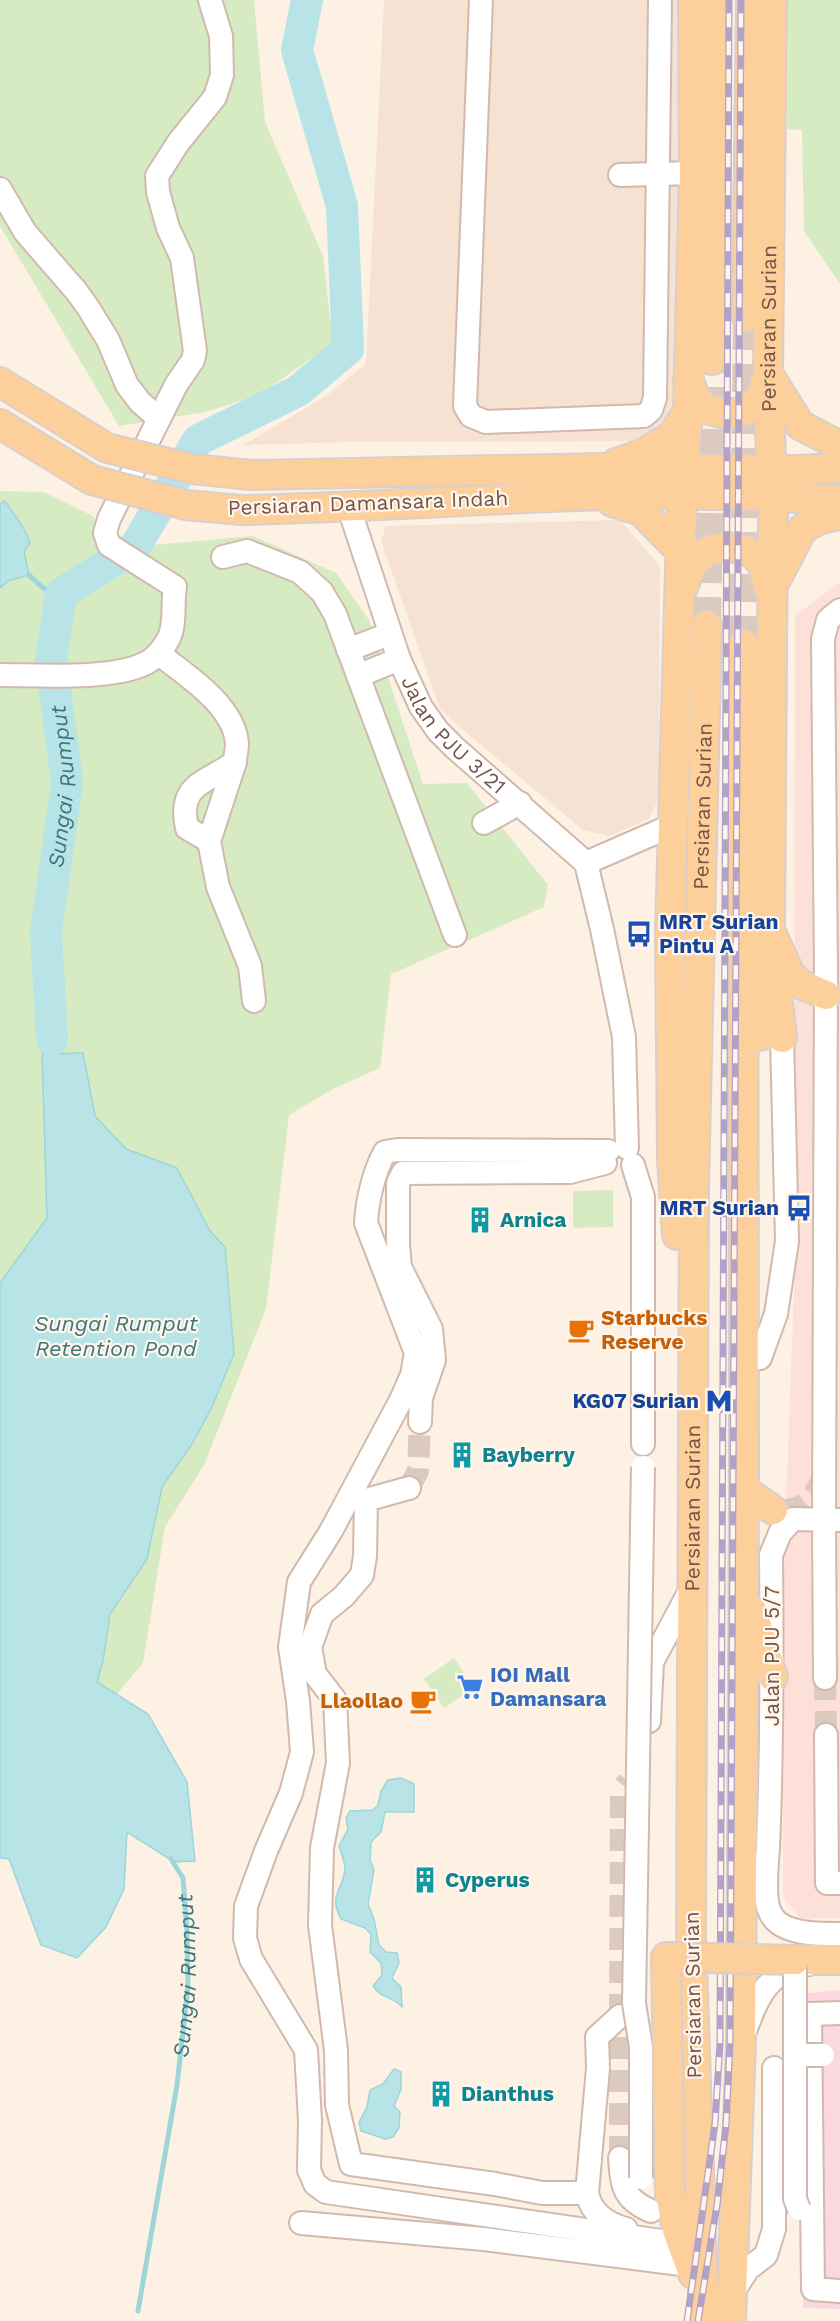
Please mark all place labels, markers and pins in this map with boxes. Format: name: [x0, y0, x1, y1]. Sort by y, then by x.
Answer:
place label: MRT Surian Pintu A: [659, 909, 779, 958]
bus stop icon: MRT Surian Pintu A: [624, 919, 654, 949]
bus stop icon: MRT Surian: [784, 1193, 814, 1223]
place label: MRT Surian: [659, 1195, 779, 1220]
building icon: Arnica: [465, 1205, 495, 1235]
place label: Arnica: [500, 1207, 567, 1232]
place label: Starbucks Reserve: [601, 1305, 707, 1354]
cafe icon: Starbucks Reserve: [566, 1315, 596, 1345]
metro station icon: KG07 Surian: [704, 1386, 734, 1416]
place label: KG07 Surian: [572, 1388, 699, 1413]
building icon: Bayberry: [447, 1440, 477, 1470]
place label: Bayberry: [482, 1442, 575, 1467]
place label: IOI Mall Damansara: [490, 1662, 607, 1711]
supermarket icon: IOI Mall Damansara: [455, 1672, 485, 1702]
cafe icon: Llaollao: [408, 1686, 438, 1716]
place label: Llaollao: [320, 1688, 403, 1713]
building icon: Cyperus: [410, 1865, 440, 1895]
place label: Cyperus: [445, 1867, 530, 1892]
building icon: Dianthus: [426, 2079, 456, 2109]
place label: Dianthus: [461, 2081, 554, 2106]

